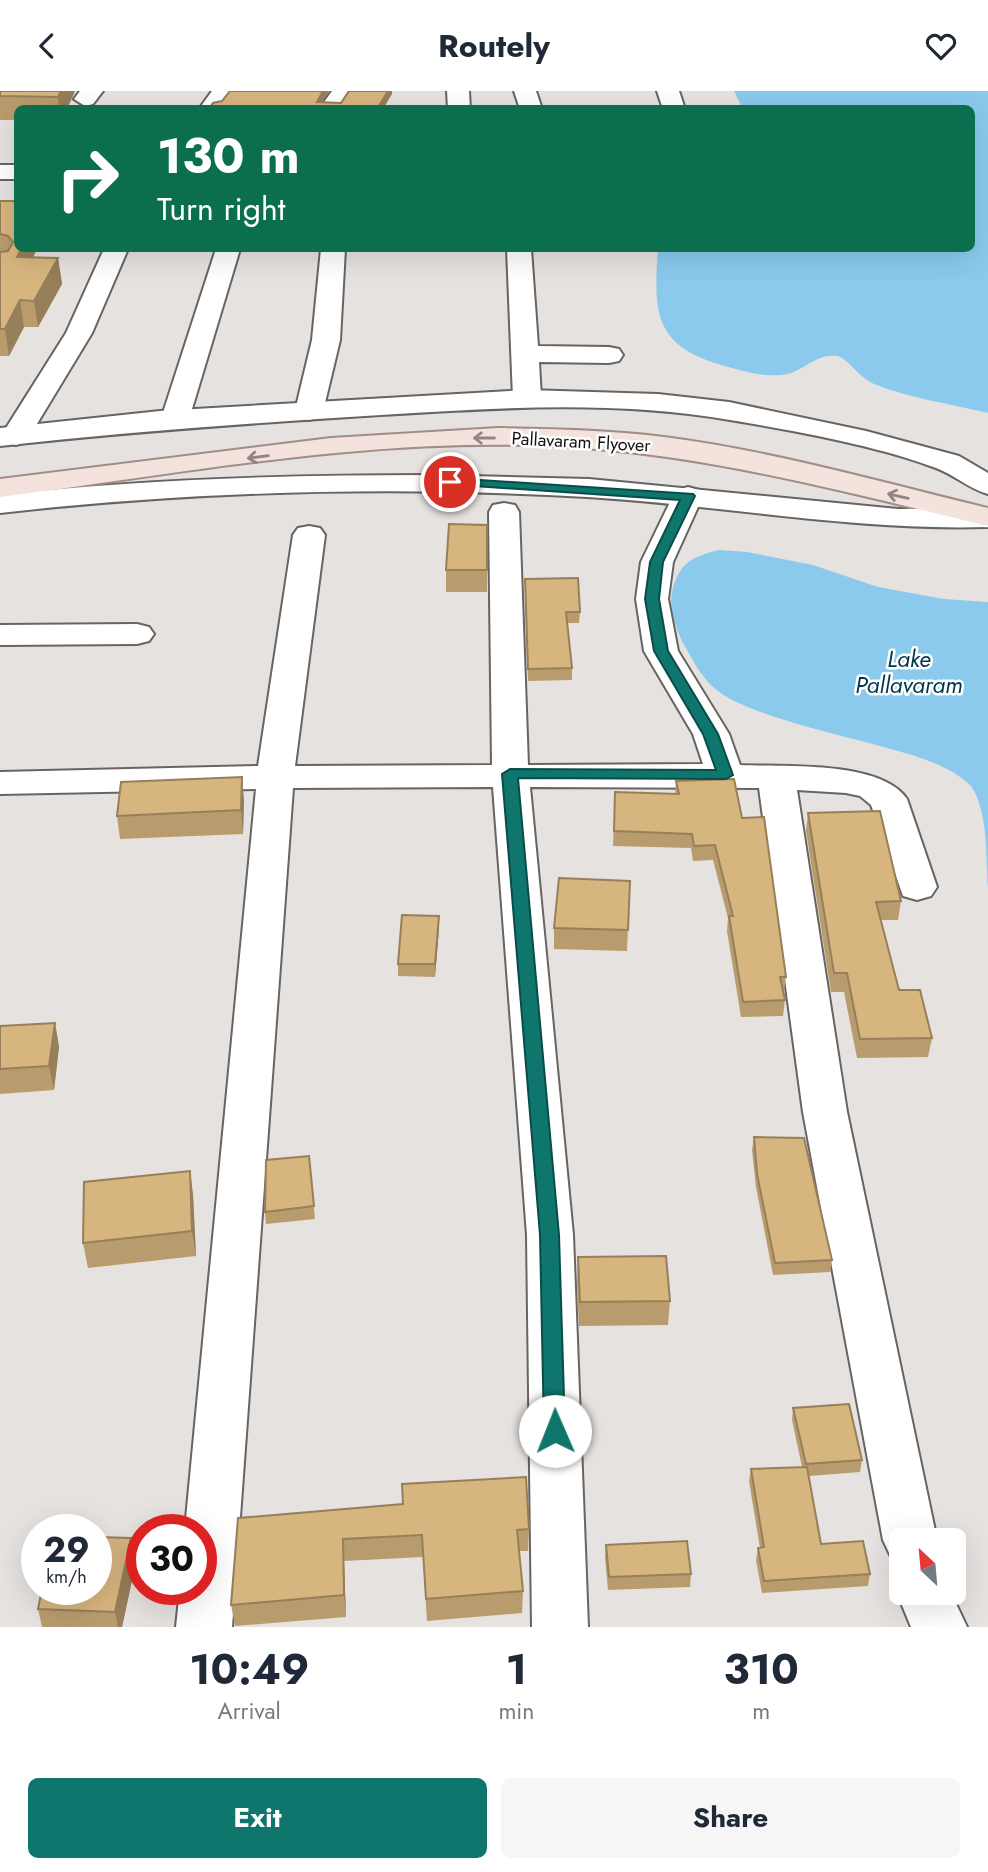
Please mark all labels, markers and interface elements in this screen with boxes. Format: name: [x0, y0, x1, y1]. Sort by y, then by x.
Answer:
text: Routely: [438, 23, 550, 69]
icon: back: [28, 27, 66, 65]
icon: heart: [922, 27, 960, 65]
text: 130 m: [157, 121, 300, 191]
icon: right: [42, 133, 133, 224]
text: Turn right: [157, 186, 286, 232]
street label: Pallavaram Flyover: [511, 425, 652, 459]
one-way arrow: [473, 431, 496, 445]
one-way arrow: [247, 450, 269, 463]
pin: [420, 452, 480, 512]
icon: arrive: [431, 463, 469, 501]
one-way arrow: [887, 489, 910, 503]
water label: Lake Pallavaram: [855, 642, 963, 702]
position arrow: [518, 1394, 592, 1468]
speed limit sign: 30: [126, 1514, 217, 1605]
text: 29: [43, 1525, 90, 1575]
north arrow: [889, 1528, 966, 1605]
map controls: [889, 1528, 966, 1605]
text: km/h: [46, 1564, 87, 1590]
text: 10:49: [189, 1639, 309, 1700]
text: 1: [506, 1639, 527, 1700]
text: 310: [724, 1639, 799, 1700]
text: Arrival: [217, 1694, 281, 1728]
text: min: [498, 1694, 534, 1728]
text: m: [752, 1694, 770, 1728]
button: Exit: [28, 1778, 487, 1858]
button: Share: [501, 1778, 960, 1858]

